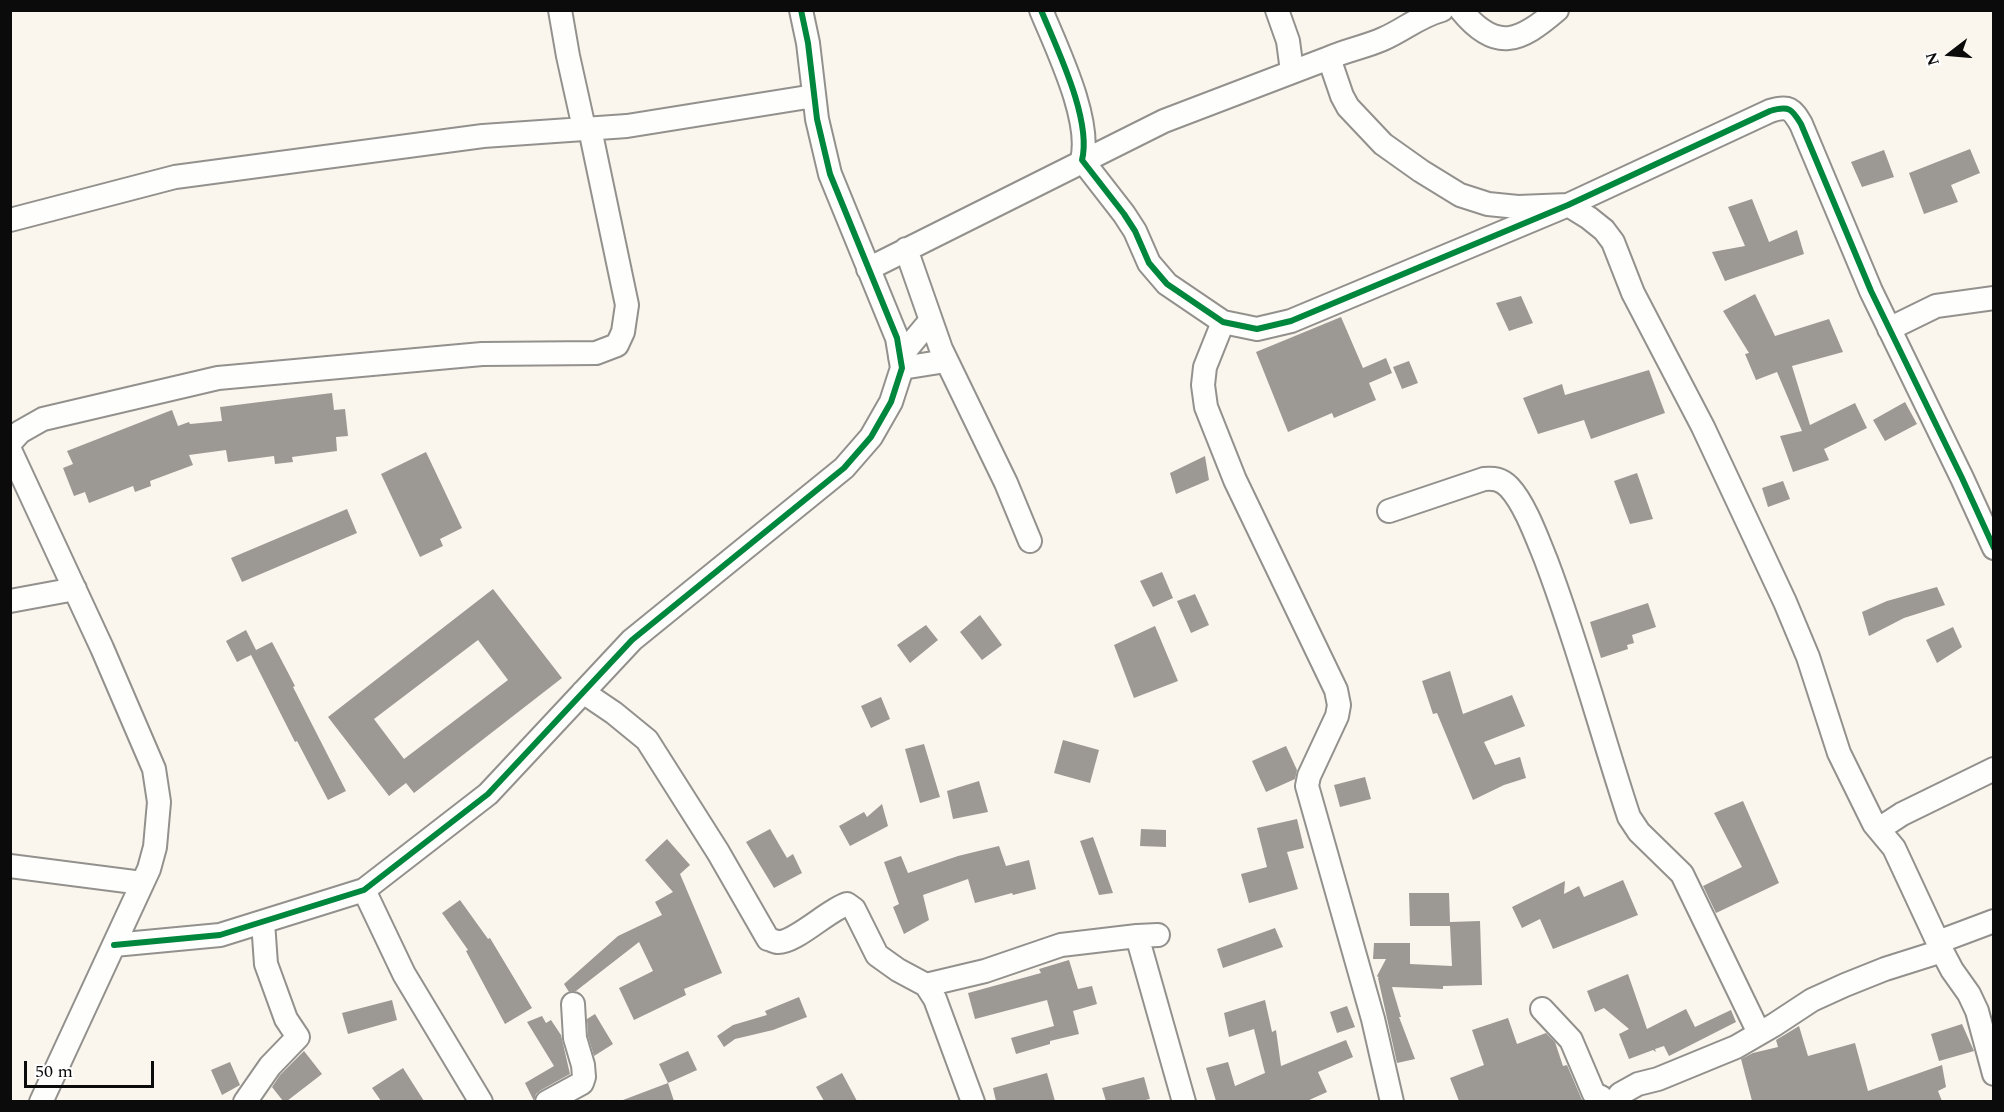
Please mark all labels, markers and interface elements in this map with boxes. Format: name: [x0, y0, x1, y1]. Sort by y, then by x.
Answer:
north arrow: [1920, 24, 1980, 84]
text: N: [1919, 49, 1946, 69]
scale bar: [27, 1049, 158, 1087]
text: 50 m: [35, 1058, 73, 1085]

